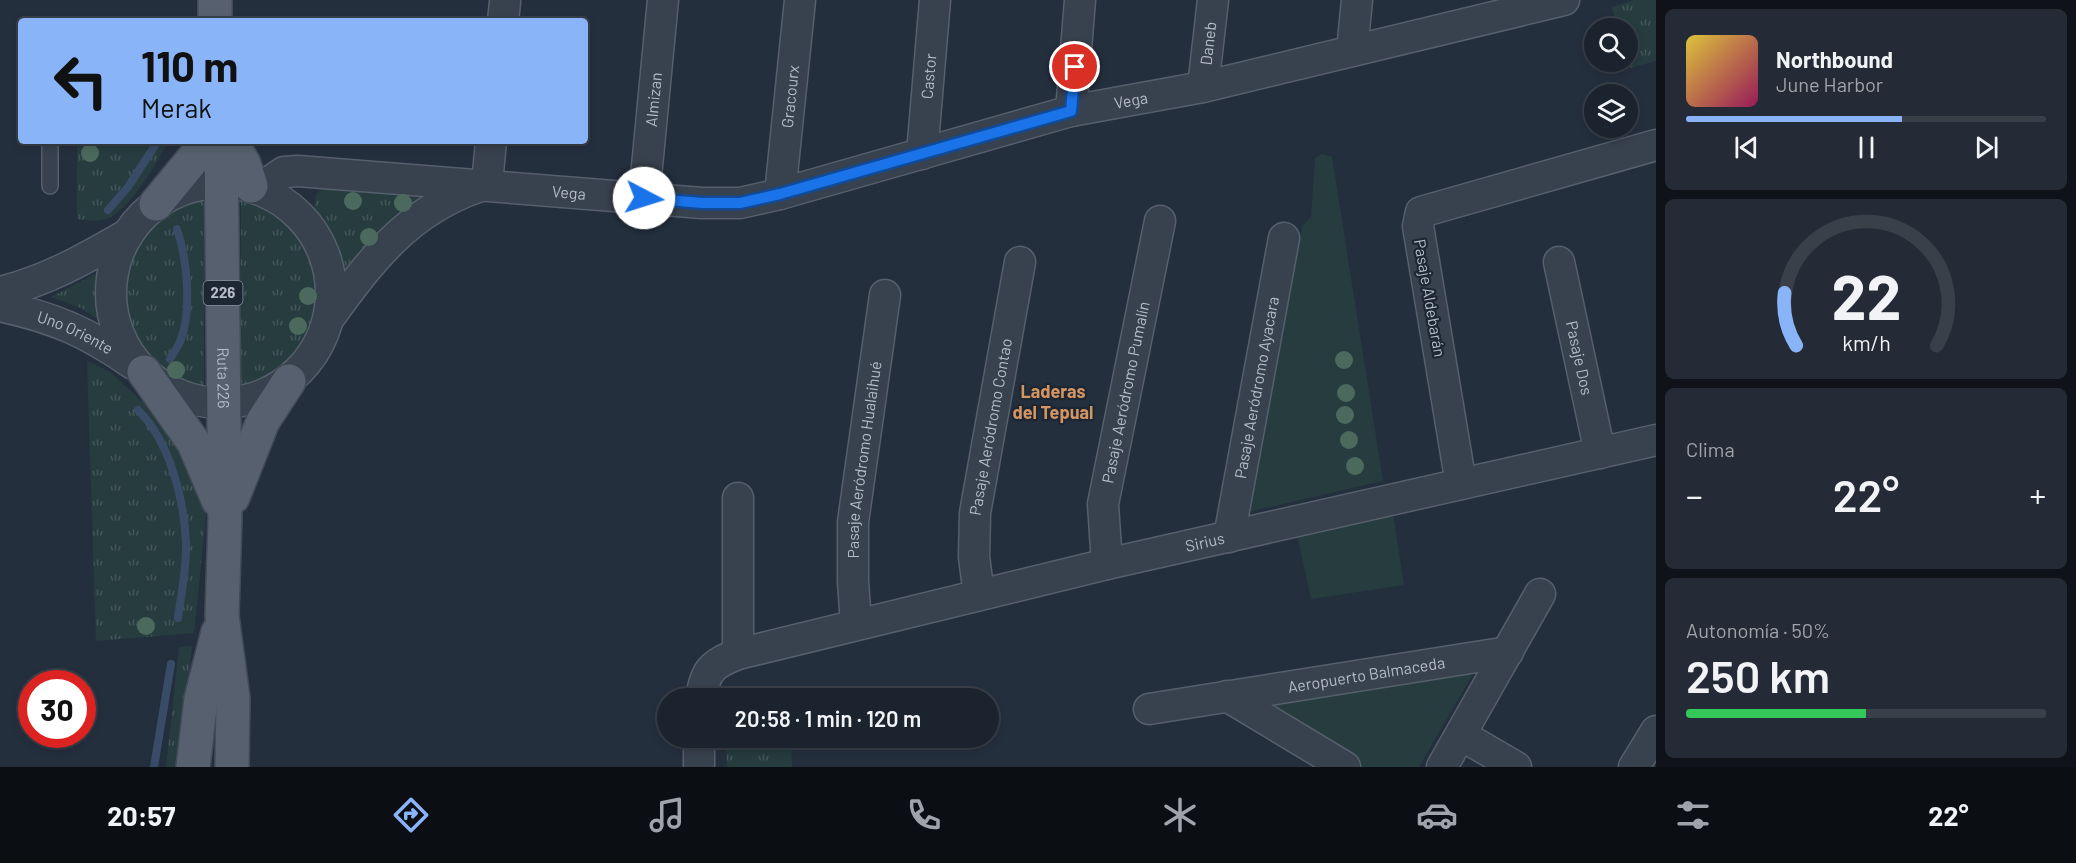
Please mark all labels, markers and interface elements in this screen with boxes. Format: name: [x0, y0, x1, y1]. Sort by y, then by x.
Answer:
map controls: [1584, 18, 1638, 138]
button: search: [1584, 18, 1638, 72]
street label: Daneb: [1196, 20, 1219, 66]
text: 110 m: [141, 40, 238, 90]
pin: [1049, 41, 1100, 92]
icon: left: [42, 42, 120, 120]
text: Northbound: [1776, 46, 1893, 72]
icon: arrive: [1058, 50, 1091, 83]
street label: Castor: [917, 53, 939, 100]
street label: Gracourx: [777, 64, 802, 129]
street label: Almizan: [641, 71, 665, 128]
text: June Harbor: [1776, 72, 1883, 96]
button: layers: [1584, 84, 1638, 138]
street label: Vega: [1112, 87, 1149, 112]
text: Merak: [141, 91, 212, 123]
icon: previous: [1730, 131, 1763, 164]
icon: pause: [1850, 131, 1883, 164]
icon: next: [1970, 131, 2003, 164]
position arrow: [612, 166, 676, 230]
street label: Vega: [551, 181, 587, 203]
street label: Pasaje Aldebarán: [1411, 238, 1450, 358]
text: 22: [1831, 258, 1901, 332]
road number: 226: [204, 281, 242, 305]
street label: Pasaje Aeródromo Ayacara: [1230, 295, 1282, 480]
street label: Pasaje Aeródromo Pumalín: [1097, 300, 1153, 485]
street label: Uno Oriente: [35, 306, 117, 358]
street label: Pasaje Dos: [1563, 319, 1597, 397]
text: km/h: [1842, 330, 1890, 355]
street label: Pasaje Aeródromo Contao: [965, 337, 1015, 517]
street label: Ruta 226: [214, 347, 234, 409]
street label: Pasaje Aeródromo Hualaihué: [843, 360, 885, 558]
district label: Laderas del Tepual: [1013, 380, 1093, 423]
text: Clima: [1686, 437, 1735, 461]
text: 22°: [1833, 467, 1899, 521]
text: −: [1686, 475, 1703, 515]
text: +: [2029, 475, 2046, 515]
street label: Sirius: [1183, 528, 1226, 555]
text: Autonomía · 50%: [1686, 618, 1830, 642]
text: 250 km: [1686, 648, 1830, 702]
street label: Aeropuerto Balmaceda: [1286, 652, 1446, 696]
speed limit sign: 30: [18, 670, 96, 748]
text: 20:58 · 1 min · 120 m: [735, 705, 921, 731]
icon: directions: [390, 794, 432, 836]
icon: music: [646, 794, 688, 836]
icon: phone: [903, 794, 945, 836]
icon: climate: [1159, 794, 1201, 836]
icon: car: [1416, 794, 1458, 836]
icon: filters: [1672, 794, 1714, 836]
text: 20:57: [107, 799, 176, 831]
text: 22°: [1928, 799, 1969, 831]

